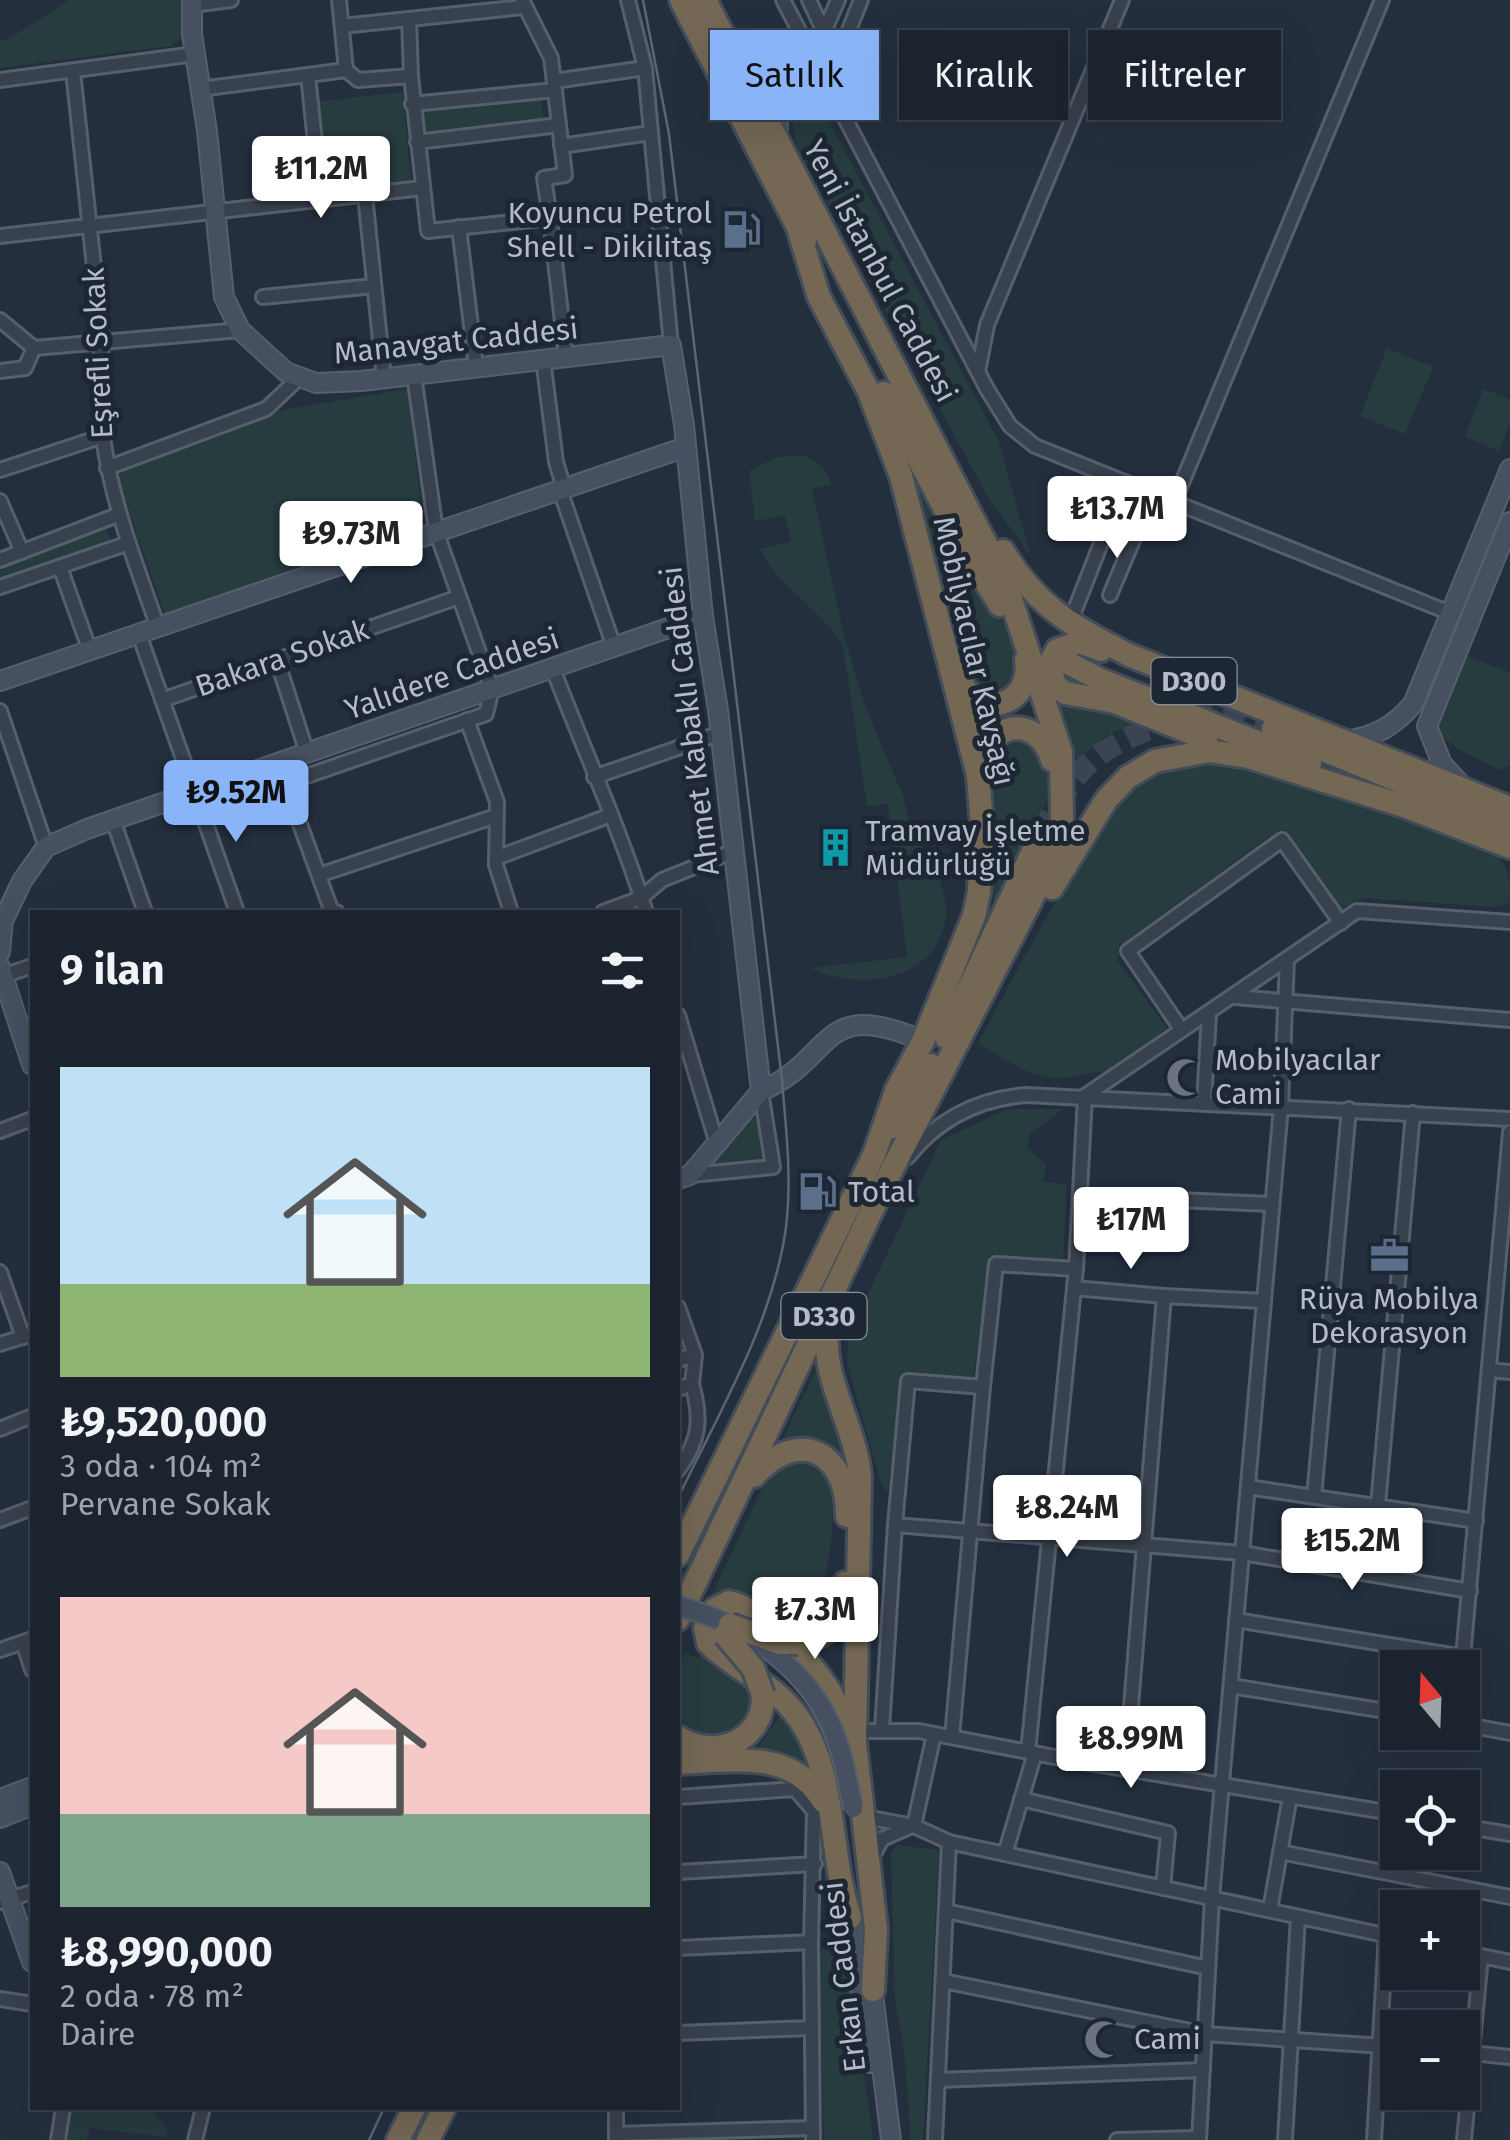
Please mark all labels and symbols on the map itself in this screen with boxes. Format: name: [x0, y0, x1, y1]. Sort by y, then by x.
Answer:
street label: Yeni İstanbul Caddesi: [796, 134, 964, 408]
pin: ₺11.2M: [240, 136, 402, 221]
place label: Koyuncu Petrol Shell - Dikilitaş: [507, 195, 712, 265]
fuel station icon: Koyuncu Petrol Shell - Dikilitaş: [721, 209, 763, 251]
street label: Eşrefli Sokak: [76, 266, 120, 440]
street label: Manavgat Caddesi: [332, 310, 580, 372]
pin: ₺13.7M: [1036, 476, 1198, 561]
pin: ₺9.73M: [270, 501, 432, 586]
street label: Mobilyacılar Kavşağı: [926, 513, 1022, 789]
street label: Ahmet Kabaklı Caddesi: [653, 564, 727, 878]
street label: Bakara Sokak: [191, 611, 374, 704]
street label: Yalıdere Caddesi: [340, 620, 564, 728]
road number: D300: [1152, 658, 1236, 704]
pin: ₺9.52M: [155, 760, 317, 845]
place label: Tramvay İşletme Müdürlüğü: [865, 813, 1086, 883]
building icon: Tramvay İşletme Müdürlüğü: [814, 827, 856, 869]
place label: Mobilyacılar Cami: [1215, 1042, 1381, 1112]
mosque icon: Mobilyacılar Cami: [1164, 1056, 1206, 1098]
fuel station icon: Total: [797, 1171, 839, 1213]
place label: Total: [848, 1174, 915, 1210]
pin: ₺17M: [1072, 1187, 1190, 1272]
office icon: Rüya Mobilya Dekorasyon: [1368, 1234, 1410, 1276]
place label: Rüya Mobilya Dekorasyon: [1299, 1281, 1479, 1351]
road number: D330: [782, 1293, 866, 1339]
pin: ₺8.24M: [986, 1475, 1148, 1560]
pin: ₺15.2M: [1271, 1508, 1433, 1593]
pin: ₺7.3M: [745, 1577, 885, 1662]
north arrow: [1380, 1650, 1480, 1750]
pin: ₺8.99M: [1050, 1706, 1212, 1791]
street label: Erkan Caddesi: [814, 1880, 874, 2074]
mosque icon: Cami: [1083, 2018, 1125, 2060]
place label: Cami: [1134, 2021, 1201, 2057]

